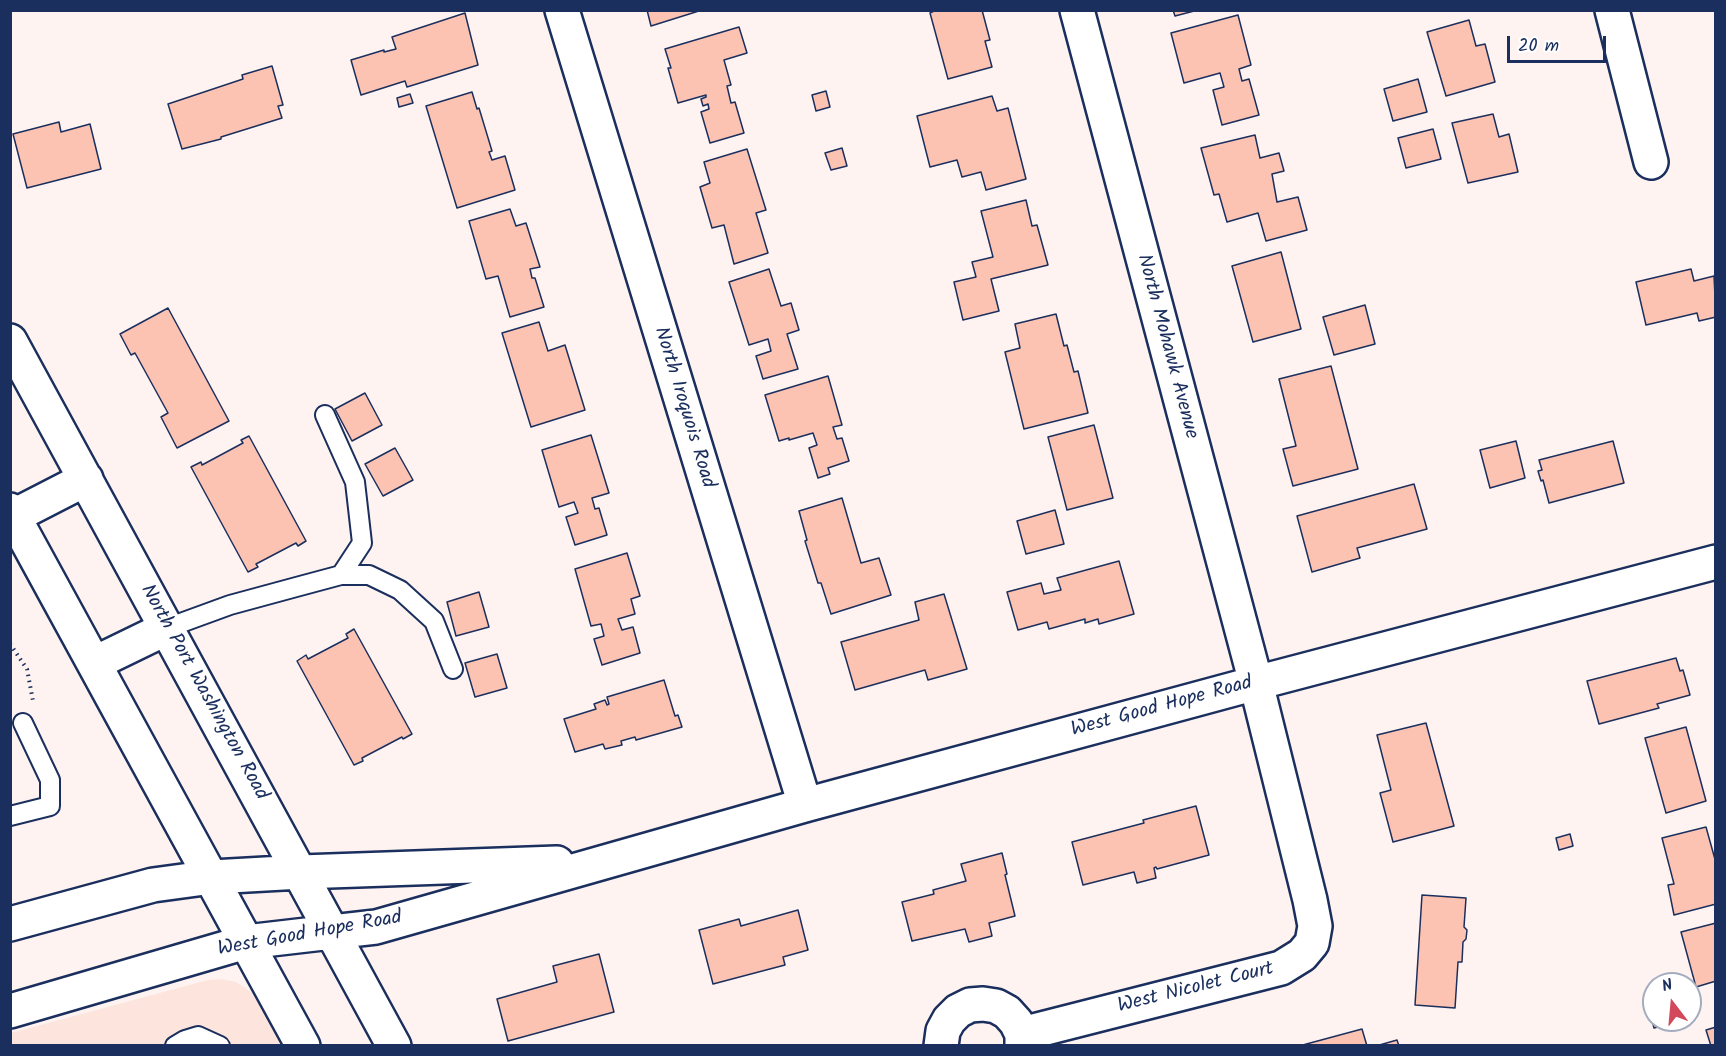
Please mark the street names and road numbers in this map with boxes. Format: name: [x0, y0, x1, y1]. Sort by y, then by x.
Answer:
street label: North Mohawk Avenue: [1130, 252, 1202, 442]
street label: North Iroquois Road: [647, 325, 719, 491]
street label: North Port Washington Road: [134, 581, 272, 805]
street label: West Good Hope Road: [1069, 672, 1255, 744]
street label: West Good Hope Road: [216, 907, 404, 963]
street label: West Nicolet Court: [1116, 958, 1276, 1020]

